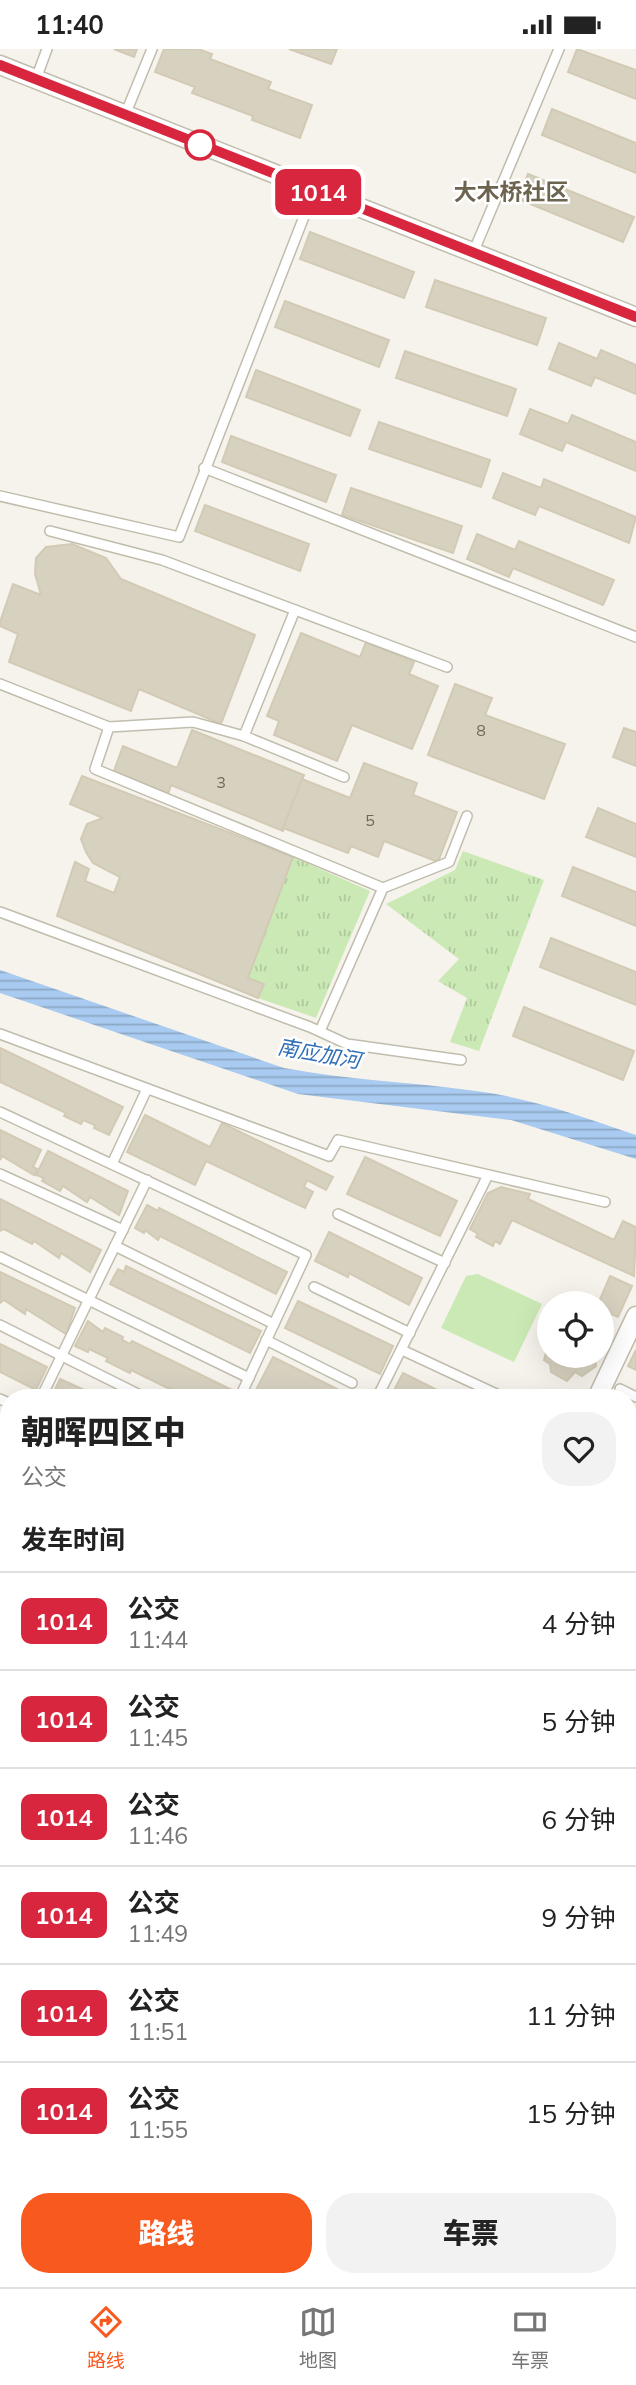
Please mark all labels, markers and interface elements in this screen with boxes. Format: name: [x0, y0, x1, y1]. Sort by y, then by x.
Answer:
text: 11:40: [35, 8, 104, 41]
unlabelled marker: [185, 130, 215, 160]
line badge: 1014: [269, 169, 367, 215]
text: 1014: [289, 177, 347, 207]
district label: 大木桥社区: [454, 177, 569, 206]
house number: 8: [476, 720, 486, 740]
house number: 3: [216, 772, 226, 792]
house number: 5: [365, 810, 375, 830]
water label: 南应加河: [276, 1033, 367, 1074]
map controls: [537, 1291, 614, 1368]
button: locate: [537, 1291, 614, 1368]
text: 朝晖四区中: [21, 1411, 186, 1452]
button: heart: [542, 1412, 616, 1486]
text: 公交: [21, 1462, 67, 1491]
text: 发车时间: [21, 1523, 125, 1556]
text: 公交: [128, 1592, 180, 1625]
text: 1014: [35, 1606, 93, 1636]
text: 4 分钟: [542, 1607, 616, 1640]
text: 11:44: [128, 1625, 188, 1654]
text: 公交: [128, 1690, 180, 1723]
text: 1014: [35, 1704, 93, 1734]
text: 5 分钟: [542, 1705, 616, 1738]
text: 11:45: [128, 1723, 188, 1752]
text: 公交: [128, 1788, 180, 1821]
text: 1014: [35, 1802, 93, 1832]
text: 6 分钟: [542, 1803, 616, 1836]
text: 11:46: [128, 1821, 188, 1850]
text: 公交: [128, 1886, 180, 1919]
text: 1014: [35, 1900, 93, 1930]
text: 9 分钟: [542, 1901, 616, 1934]
text: 11:49: [128, 1919, 188, 1948]
text: 公交: [128, 1984, 180, 2017]
text: 1014: [35, 1998, 93, 2028]
text: 11 分钟: [526, 1999, 616, 2032]
text: 11:51: [128, 2017, 188, 2046]
text: 公交: [128, 2082, 180, 2115]
text: 1014: [35, 2096, 93, 2126]
text: 15 分钟: [526, 2097, 616, 2130]
text: 11:55: [128, 2115, 188, 2144]
button: 路线: [21, 2193, 312, 2273]
button: 车票: [326, 2193, 616, 2273]
tab: 路线: [87, 2303, 125, 2372]
tab: 地图: [299, 2303, 337, 2372]
tab: 车票: [511, 2303, 549, 2372]

